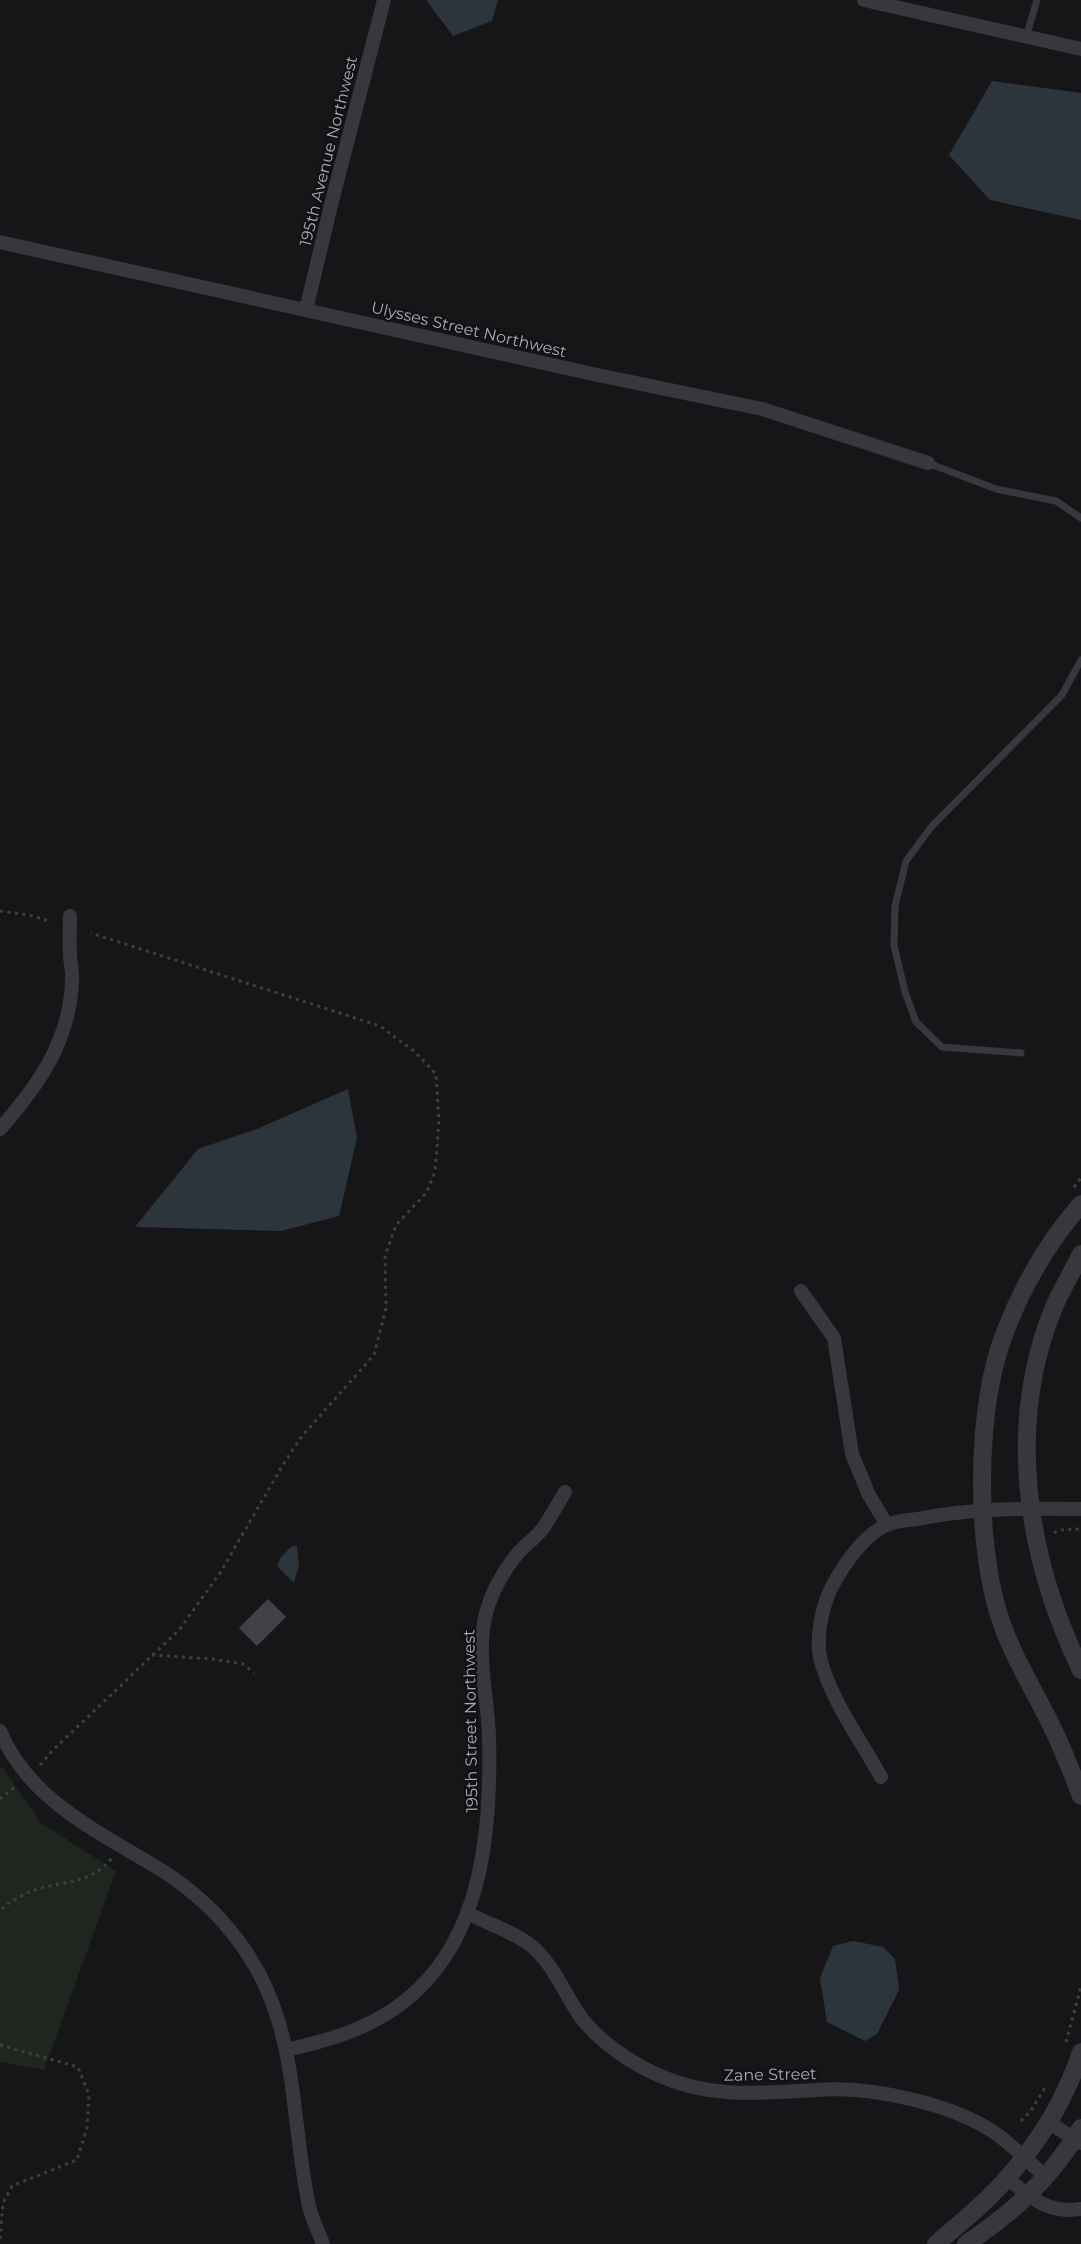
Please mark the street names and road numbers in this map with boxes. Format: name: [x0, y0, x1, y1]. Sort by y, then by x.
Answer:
street label: 195th Avenue Northwest: [296, 54, 361, 248]
street label: Ulysses Street Northwest: [369, 298, 569, 361]
street label: 195th Street Northwest: [459, 1629, 482, 1813]
street label: Zane Street: [723, 2064, 817, 2085]

